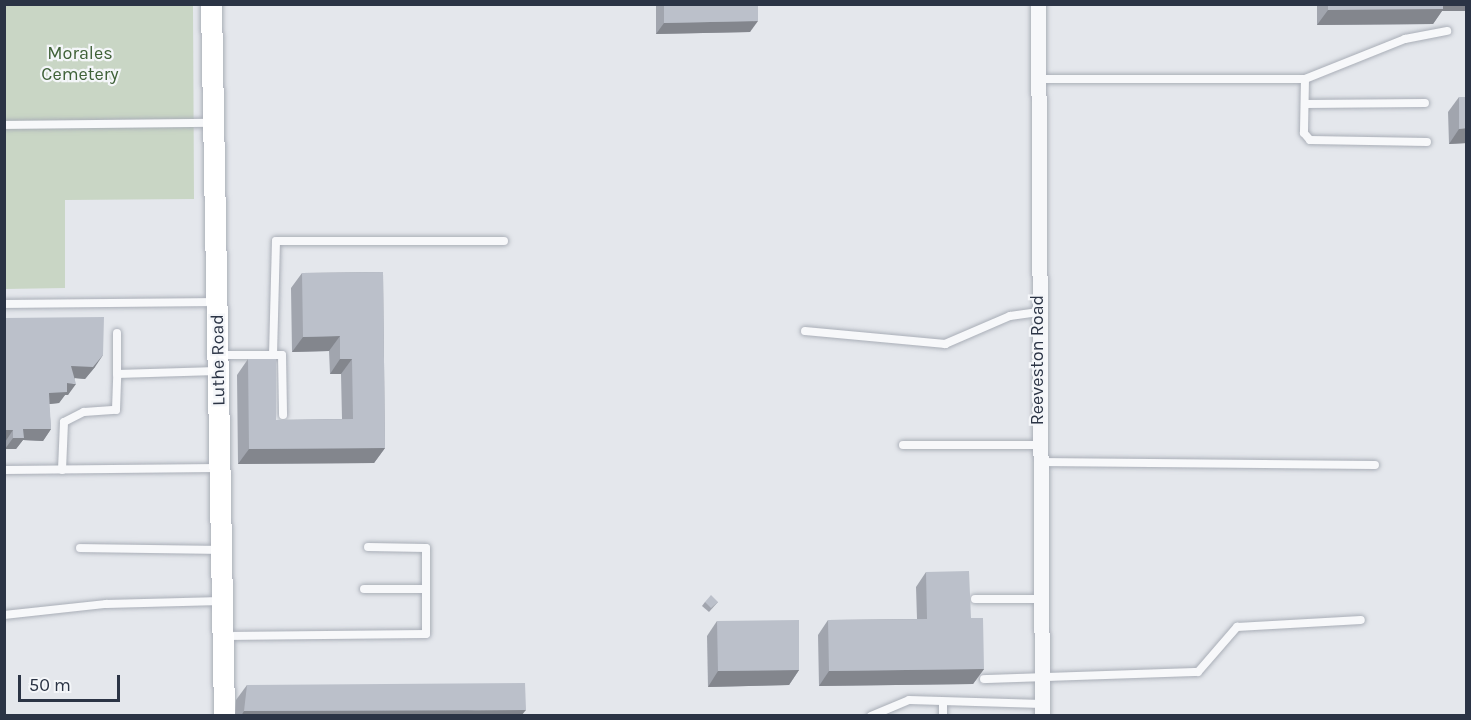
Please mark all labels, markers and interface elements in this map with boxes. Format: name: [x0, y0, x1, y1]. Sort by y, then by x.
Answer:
park label: Morales Cemetery: [41, 43, 119, 86]
street label: Reeveston Road: [1026, 295, 1048, 425]
street label: Luthe Road: [206, 314, 230, 406]
scale bar: [21, 663, 123, 701]
text: 50 m: [29, 674, 71, 696]

